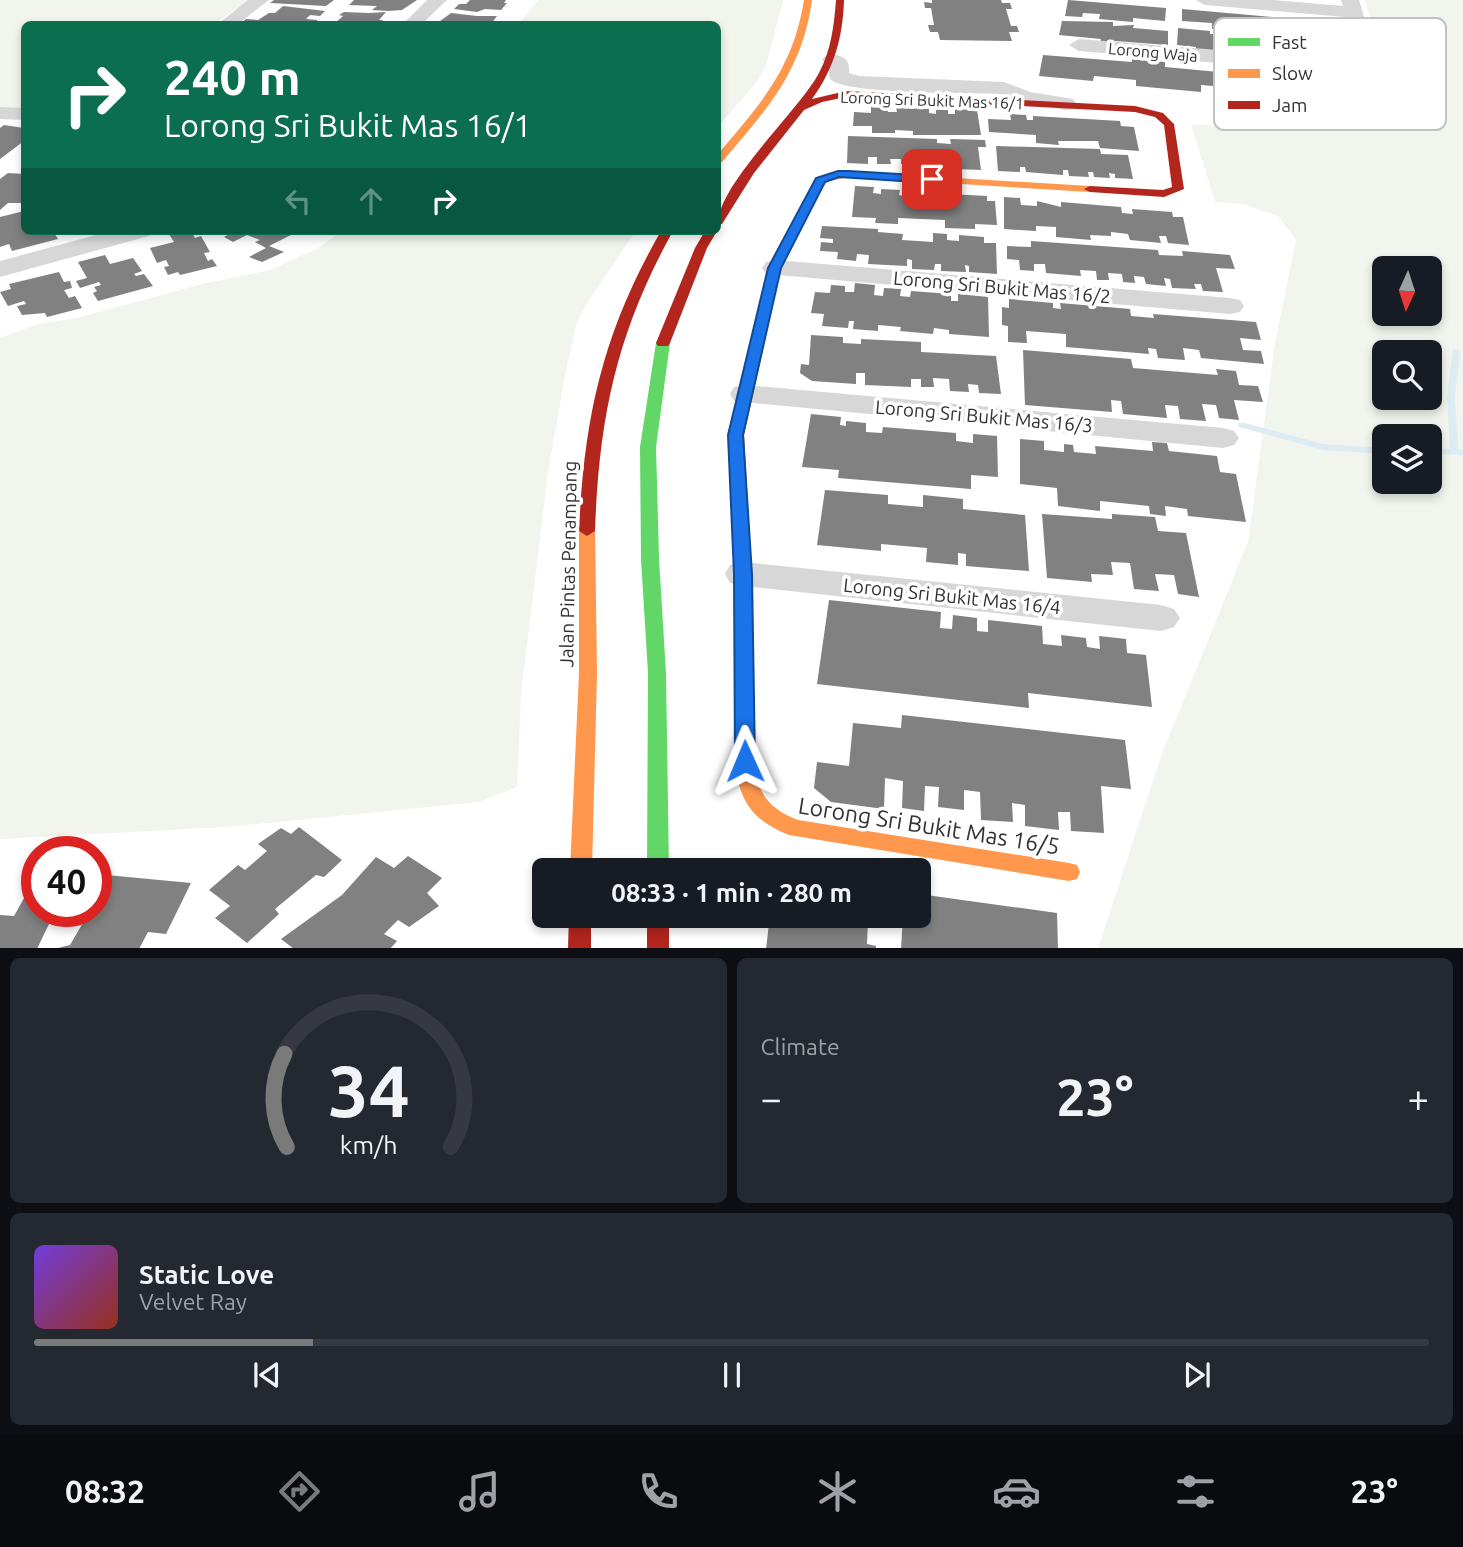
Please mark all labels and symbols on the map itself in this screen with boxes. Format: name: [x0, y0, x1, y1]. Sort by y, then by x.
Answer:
legend: [1214, 18, 1446, 130]
text: Fast: [1272, 31, 1307, 53]
street label: Lorong Waja: [1108, 39, 1198, 65]
text: Slow: [1272, 62, 1313, 84]
street label: Lorong Sri Bukit Mas 16/1: [840, 88, 1024, 112]
text: Jam: [1272, 94, 1308, 116]
pin: [902, 149, 962, 209]
north arrow: [1372, 256, 1442, 326]
street label: Lorong Sri Bukit Mas 16/2: [892, 267, 1112, 307]
street label: Lorong Sri Bukit Mas 16/3: [874, 396, 1094, 436]
street label: Jalan Pintas Penampang: [555, 460, 581, 668]
street label: Lorong Sri Bukit Mas 16/4: [842, 574, 1062, 618]
position arrow: [708, 724, 782, 798]
street label: Lorong Sri Bukit Mas 16/5: [797, 792, 1062, 859]
speed limit sign: 40: [21, 836, 112, 927]

